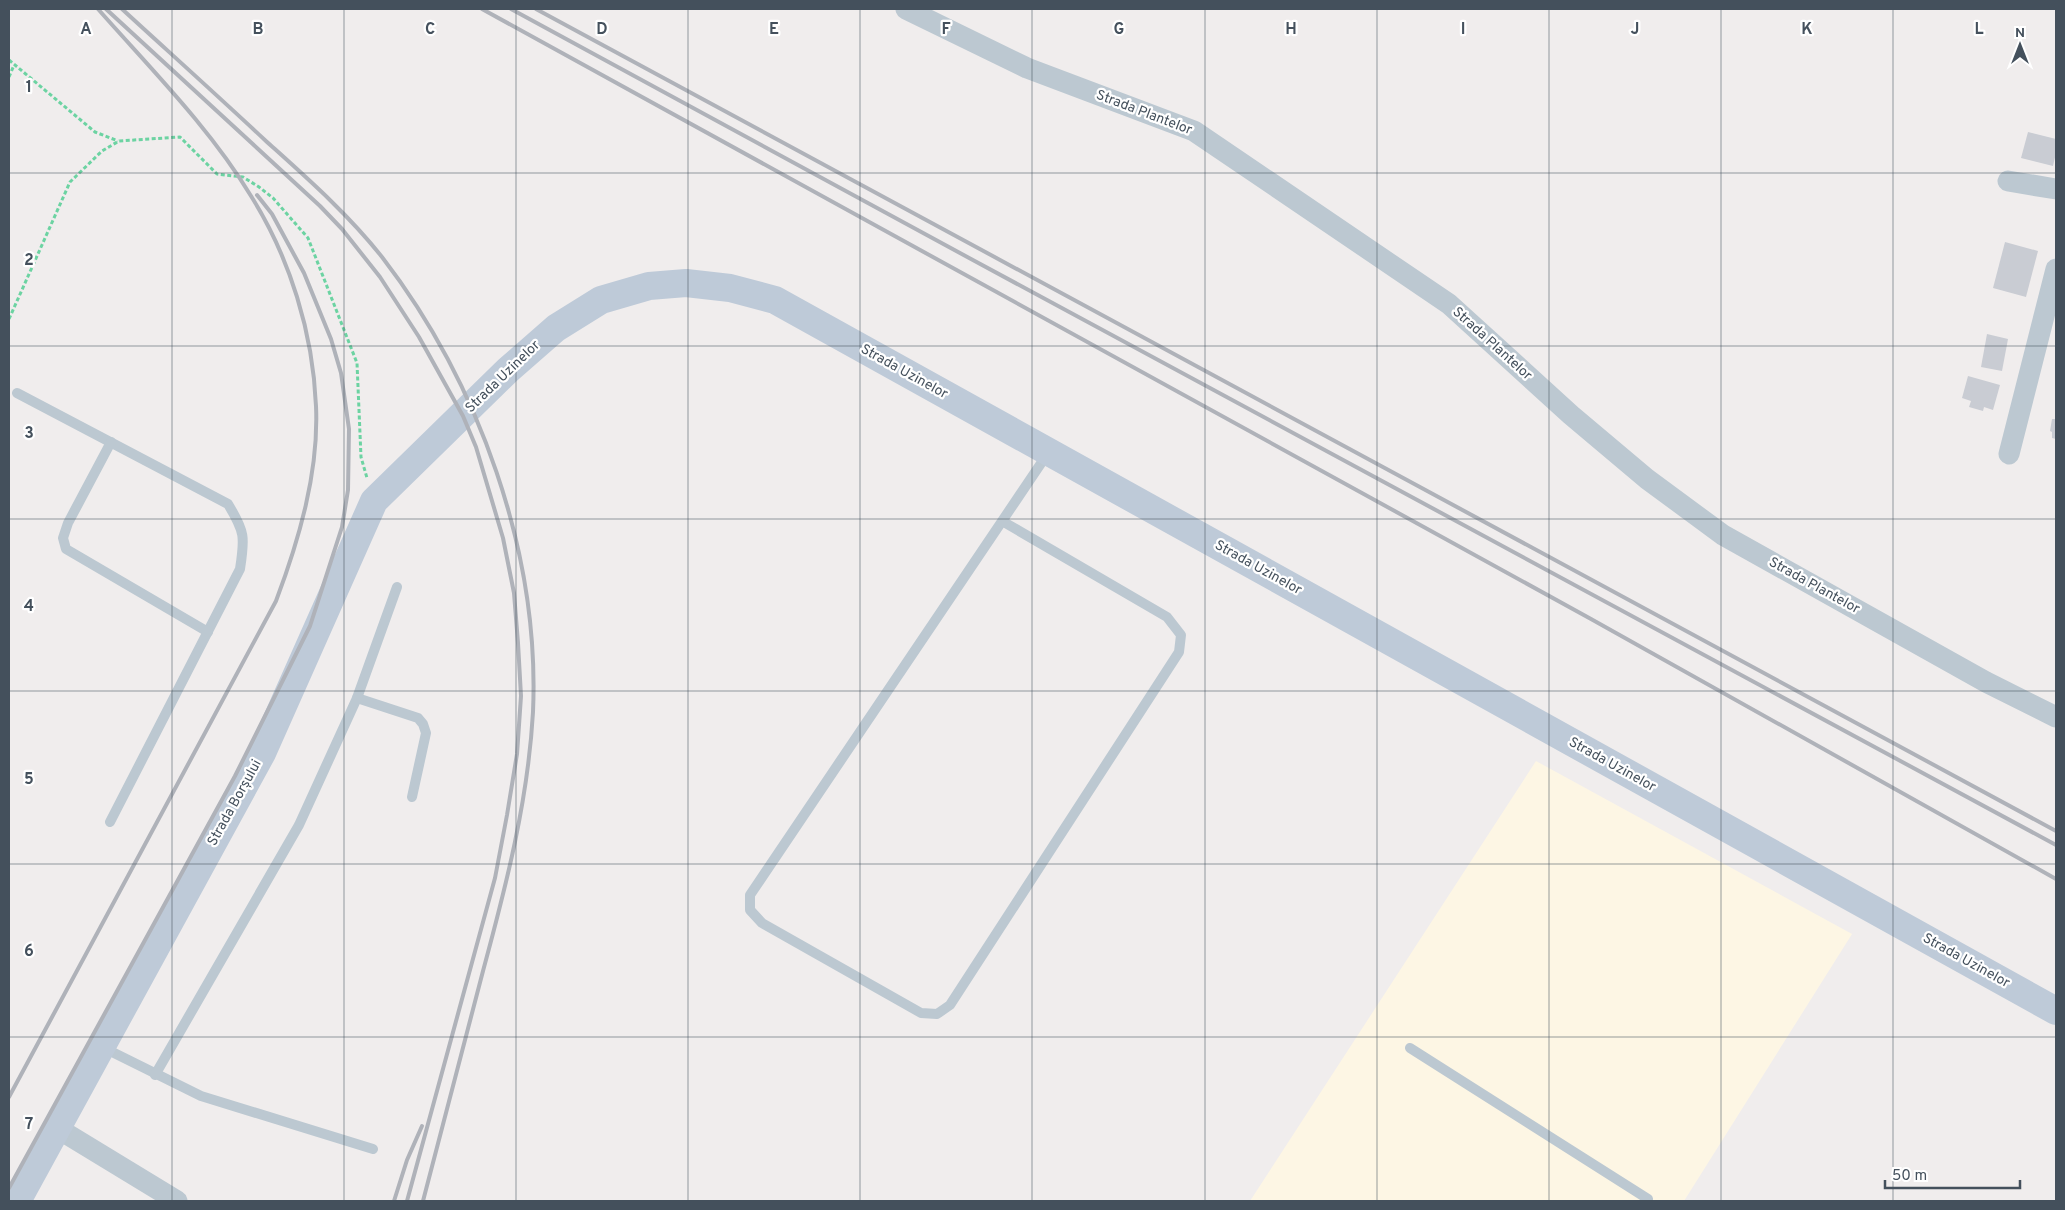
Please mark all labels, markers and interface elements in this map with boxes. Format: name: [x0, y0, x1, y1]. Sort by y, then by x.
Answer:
text: A: [80, 20, 92, 40]
text: B: [252, 20, 264, 40]
text: C: [425, 20, 435, 40]
text: D: [596, 20, 608, 40]
text: E: [769, 20, 779, 40]
text: F: [941, 20, 951, 40]
text: G: [1114, 20, 1124, 40]
text: H: [1285, 20, 1297, 40]
text: I: [1461, 20, 1465, 40]
text: J: [1631, 20, 1639, 40]
text: K: [1801, 20, 1813, 40]
text: L: [1974, 20, 1984, 40]
north arrow: [1995, 20, 2045, 70]
text: N: [2015, 25, 2025, 42]
text: 1: [26, 78, 32, 98]
street label: Strada Plantelor: [1094, 87, 1195, 139]
text: 2: [24, 251, 34, 271]
street label: Strada Plantelor: [1449, 304, 1536, 385]
street label: Strada Uzinelor: [462, 337, 544, 417]
street label: Strada Uzinelor: [857, 341, 951, 403]
text: 3: [24, 424, 34, 444]
street label: Strada Uzinelor: [1211, 537, 1305, 599]
street label: Strada Plantelor: [1765, 554, 1863, 618]
text: 4: [24, 597, 34, 617]
street label: Strada Uzinelor: [1565, 734, 1659, 796]
street label: Strada Borșului: [204, 757, 266, 849]
text: 5: [24, 770, 34, 790]
street label: Strada Uzinelor: [1919, 930, 2013, 992]
text: 6: [24, 942, 34, 962]
text: 7: [25, 1115, 33, 1135]
scale bar: [1885, 1158, 2020, 1190]
text: 50 m: [1892, 1167, 1927, 1186]

